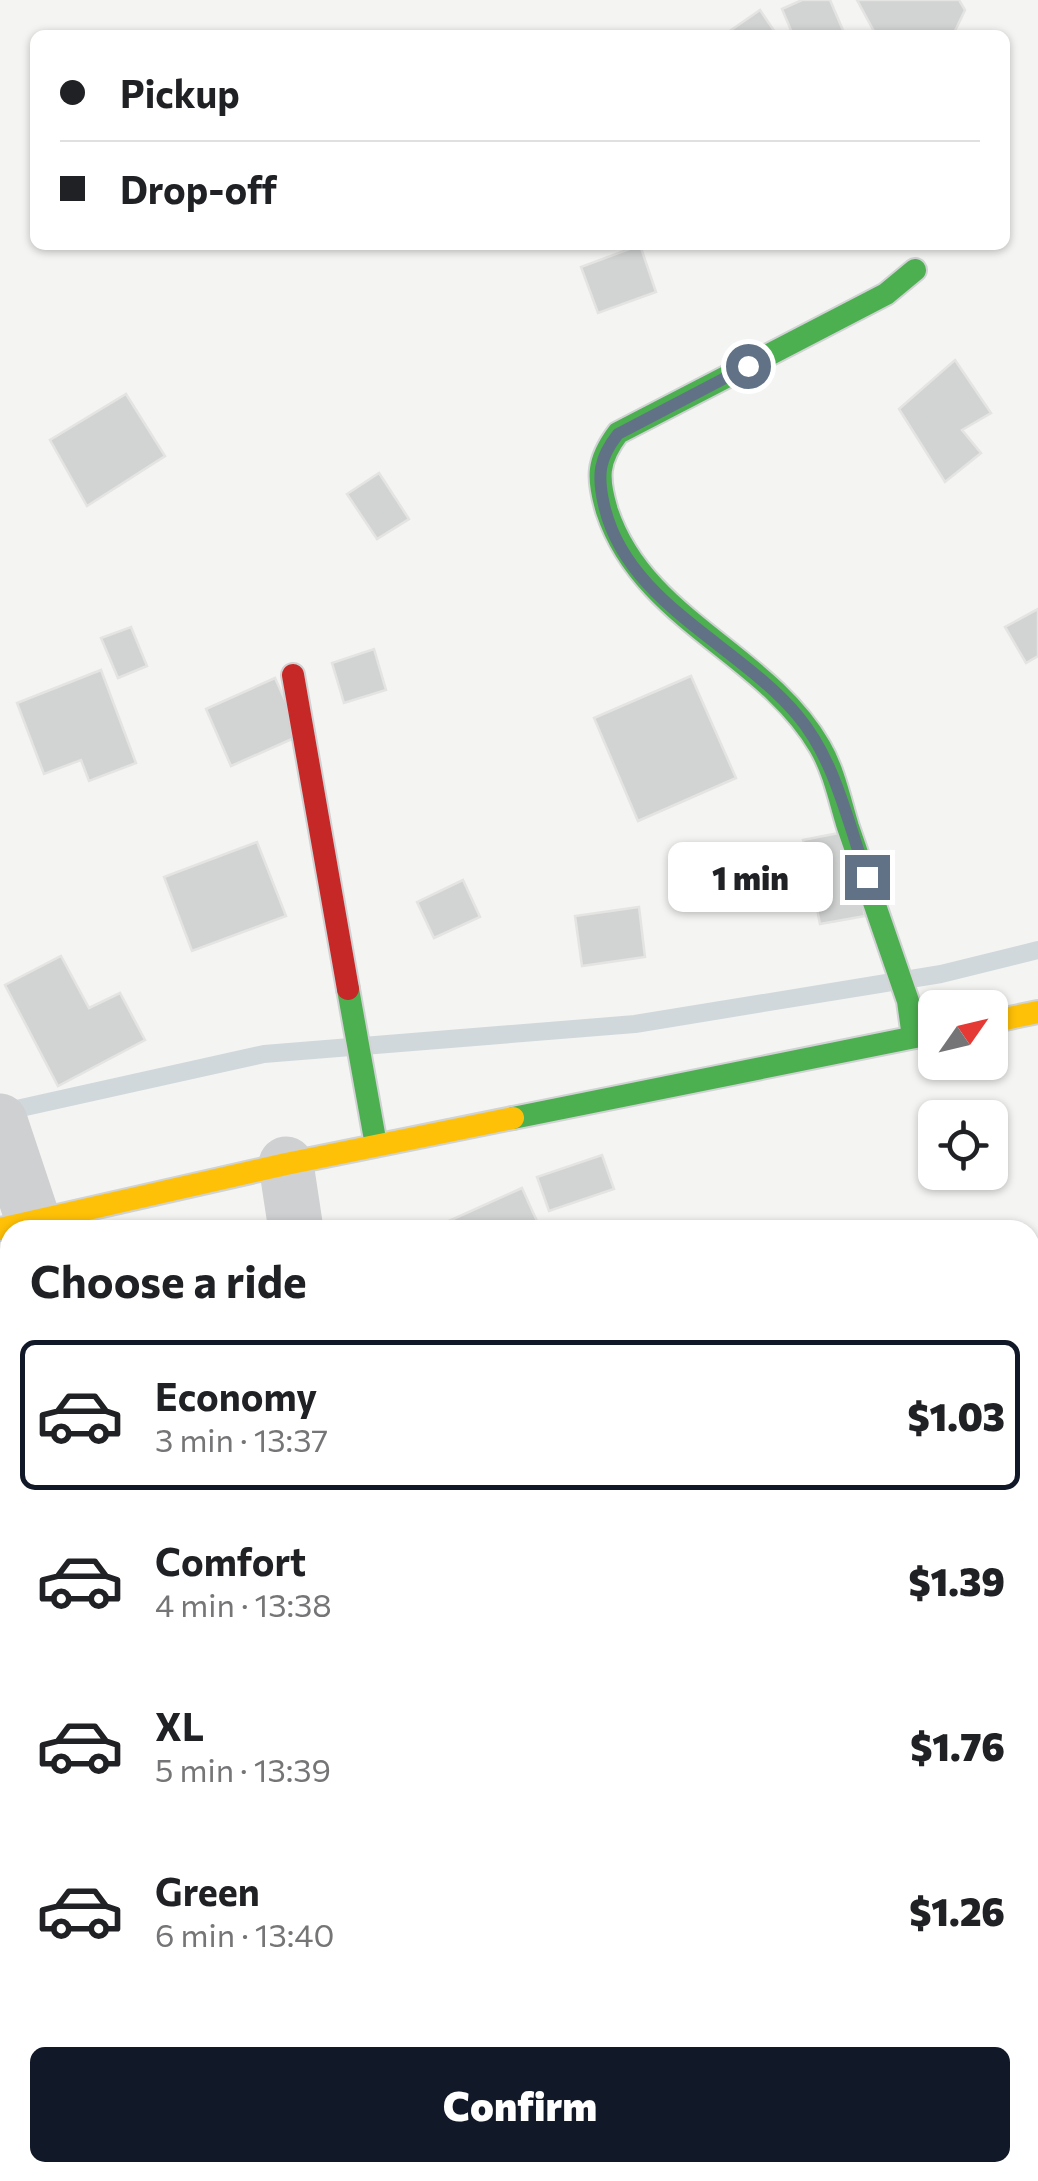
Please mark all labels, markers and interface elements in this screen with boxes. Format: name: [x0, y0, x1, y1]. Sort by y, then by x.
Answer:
text: Pickup: [120, 69, 240, 116]
text: Drop-off: [120, 165, 277, 212]
route start: [726, 344, 771, 389]
callout: 1 min: [667, 842, 832, 912]
route end: [845, 855, 890, 900]
text: 1 min: [712, 857, 789, 897]
north arrow: [918, 990, 1008, 1080]
map controls: [918, 990, 1008, 1190]
button: locate: [918, 1100, 1008, 1190]
text: Choose a ride: [30, 1252, 307, 1307]
icon: car: [35, 1370, 125, 1460]
text: Economy: [155, 1372, 317, 1419]
text: $1.03: [907, 1392, 1005, 1439]
text: 3 min · 13:37: [155, 1419, 328, 1459]
icon: car: [35, 1535, 125, 1625]
text: Comfort: [155, 1537, 306, 1584]
text: $1.39: [908, 1557, 1005, 1604]
text: 4 min · 13:38: [155, 1584, 332, 1624]
icon: car: [35, 1700, 125, 1790]
text: XL: [155, 1702, 204, 1749]
text: $1.76: [910, 1722, 1005, 1769]
text: 5 min · 13:39: [155, 1749, 331, 1789]
icon: car: [35, 1865, 125, 1955]
text: Green: [155, 1867, 260, 1914]
text: $1.26: [909, 1887, 1005, 1934]
text: 6 min · 13:40: [155, 1914, 334, 1954]
button: Confirm: [30, 2047, 1010, 2162]

